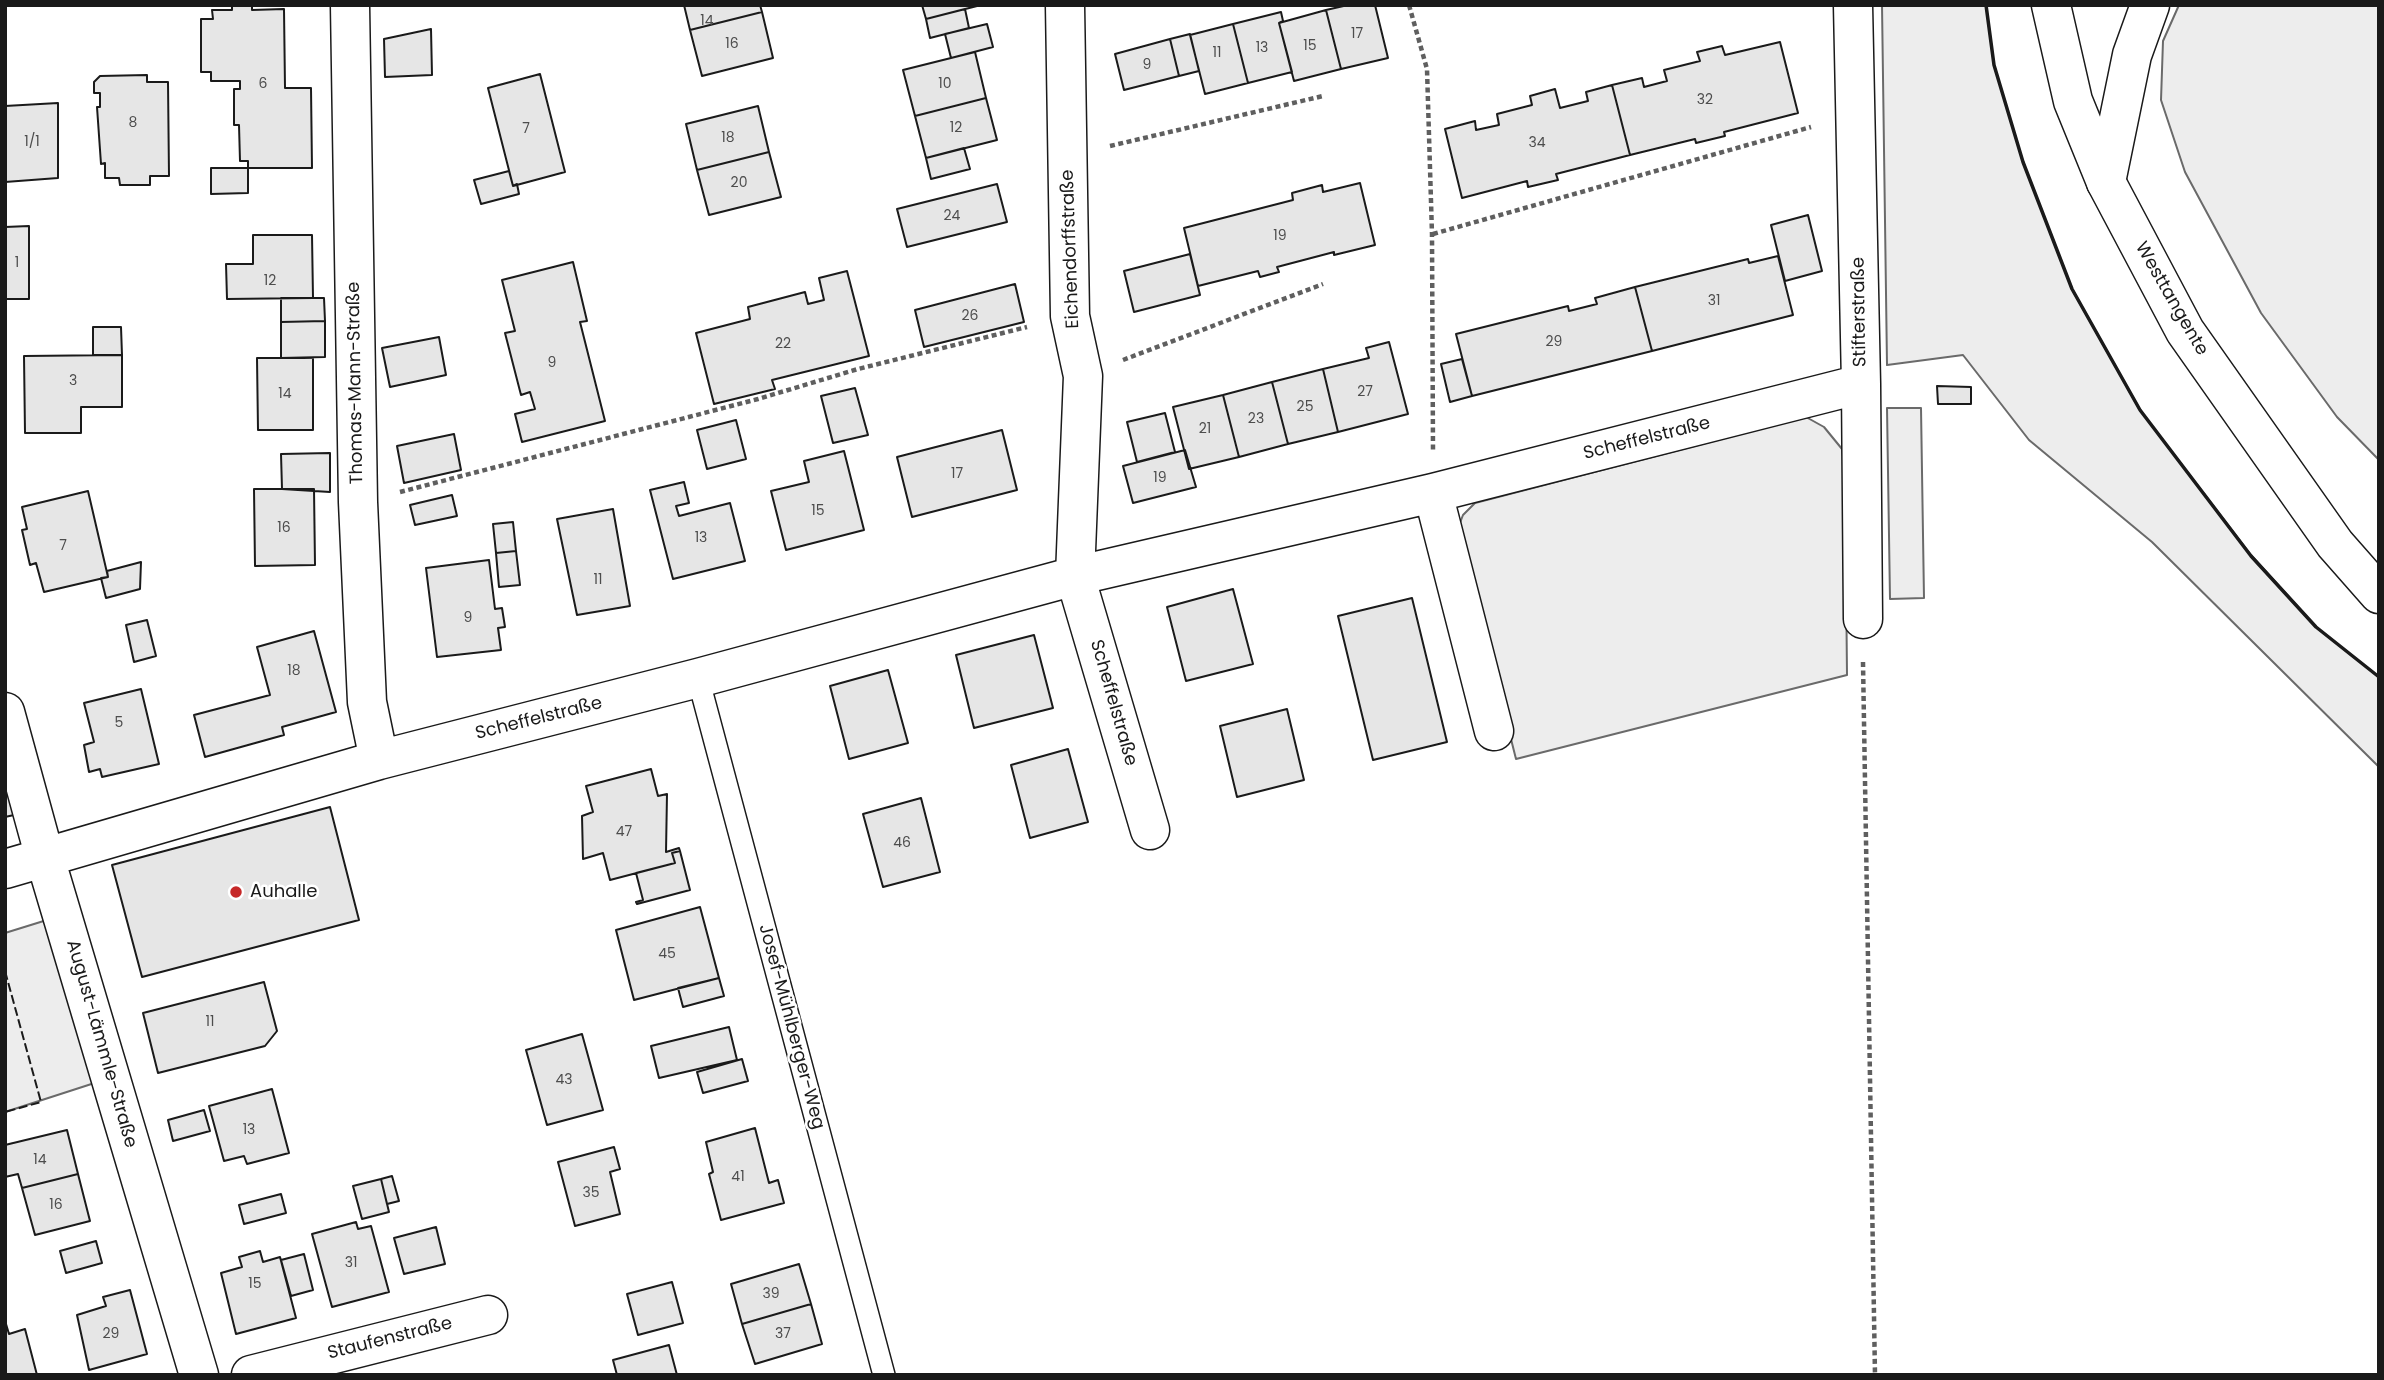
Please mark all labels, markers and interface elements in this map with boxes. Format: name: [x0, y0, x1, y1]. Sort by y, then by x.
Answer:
house number: 14: [700, 13, 714, 29]
house number: 17: [1351, 26, 1363, 42]
house number: 16: [725, 36, 739, 52]
house number: 15: [1303, 38, 1317, 54]
house number: 13: [1256, 40, 1268, 56]
house number: 11: [1213, 45, 1221, 61]
house number: 9: [1143, 57, 1151, 73]
house number: 6: [259, 76, 267, 92]
house number: 10: [938, 76, 952, 92]
house number: 32: [1697, 92, 1713, 108]
house number: 8: [129, 115, 137, 131]
house number: 12: [950, 120, 962, 136]
house number: 7: [522, 121, 530, 137]
house number: 18: [721, 130, 735, 146]
house number: 1/1: [24, 134, 40, 150]
house number: 34: [1528, 135, 1546, 151]
street label: Eichendorffstraße: [1057, 169, 1085, 329]
house number: 20: [731, 175, 747, 191]
house number: 24: [944, 208, 960, 224]
house number: 19: [1273, 228, 1287, 244]
street label: Westtangente: [2130, 238, 2212, 360]
house number: 1: [15, 255, 19, 271]
street label: Stifterstraße: [1848, 257, 1872, 367]
house number: 12: [264, 273, 276, 289]
street label: Thomas-Mann-Straße: [343, 281, 369, 485]
house number: 31: [1708, 293, 1720, 309]
house number: 26: [962, 308, 978, 324]
house number: 29: [1546, 334, 1562, 350]
house number: 22: [775, 336, 791, 352]
house number: 9: [548, 355, 556, 371]
house number: 3: [69, 373, 77, 389]
house number: 27: [1357, 384, 1373, 400]
house number: 14: [278, 386, 292, 402]
house number: 25: [1297, 399, 1313, 415]
house number: 23: [1248, 411, 1264, 427]
street label: Scheffelstraße: [1581, 413, 1713, 465]
house number: 21: [1199, 421, 1211, 437]
house number: 17: [951, 466, 963, 482]
house number: 19: [1153, 470, 1167, 486]
house number: 15: [811, 503, 825, 519]
house number: 16: [277, 520, 291, 536]
house number: 13: [695, 530, 707, 546]
house number: 7: [59, 538, 67, 554]
house number: 11: [594, 572, 602, 588]
house number: 9: [464, 610, 472, 626]
street label: Scheffelstraße: [1085, 638, 1141, 768]
house number: 18: [287, 663, 301, 679]
street label: Scheffelstraße: [473, 693, 605, 745]
house number: 5: [115, 715, 123, 731]
house number: 47: [616, 824, 632, 840]
house number: 46: [893, 835, 911, 851]
place label: Auhalle: [250, 881, 317, 903]
marker: Auhalle: [228, 884, 244, 900]
street label: Josef-Mühlberger-Weg: [753, 922, 829, 1132]
street label: August-Lämmle-Straße: [61, 938, 141, 1150]
house number: 45: [658, 946, 676, 962]
house number: 11: [206, 1014, 214, 1030]
house number: 43: [555, 1072, 573, 1088]
house number: 13: [243, 1122, 255, 1138]
house number: 14: [33, 1152, 47, 1168]
house number: 41: [731, 1169, 745, 1185]
house number: 35: [582, 1185, 600, 1201]
house number: 16: [49, 1197, 63, 1213]
house number: 31: [345, 1255, 357, 1271]
house number: 15: [248, 1276, 262, 1292]
house number: 39: [762, 1286, 780, 1302]
street label: Staufenstraße: [325, 1313, 455, 1365]
house number: 29: [103, 1326, 119, 1342]
house number: 37: [775, 1326, 791, 1342]

